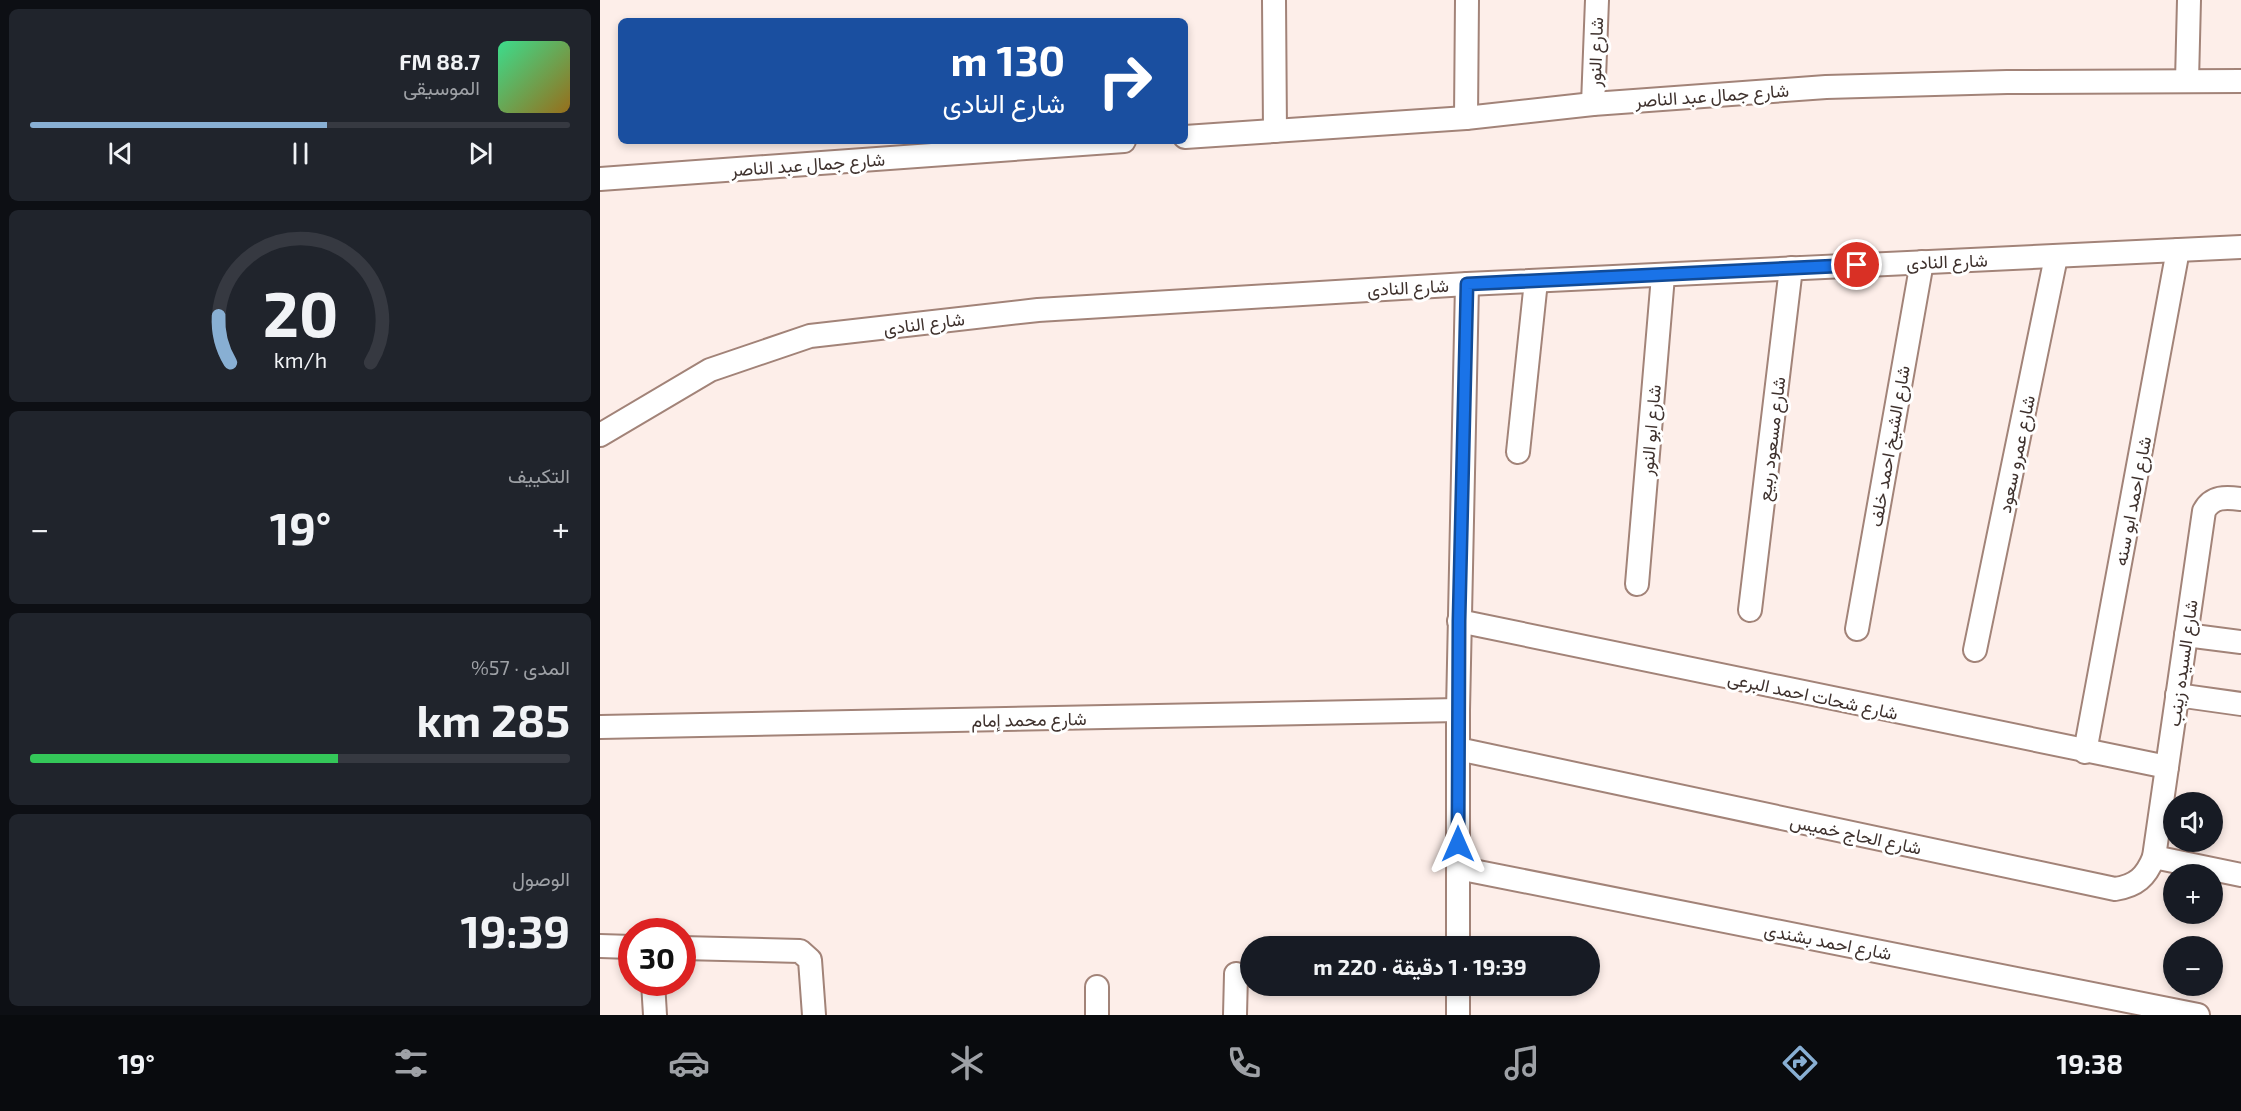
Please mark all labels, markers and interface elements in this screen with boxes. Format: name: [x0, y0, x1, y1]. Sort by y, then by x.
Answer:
street label: شارع النور: [1583, 17, 1609, 88]
text: 130 m: [950, 34, 1065, 84]
icon: right: [1086, 42, 1164, 120]
text: 88.7 FM: [399, 48, 480, 74]
text: الموسيقى: [403, 75, 480, 99]
street label: شارع جمال عبد الناصر: [1633, 79, 1790, 113]
text: شارع النادى: [943, 86, 1065, 118]
icon: previous: [104, 137, 137, 170]
icon: pause: [284, 137, 317, 170]
icon: next: [464, 137, 497, 170]
street label: شارع جمال عبد الناصر: [729, 148, 886, 182]
pin: [1831, 239, 1882, 290]
icon: arrive: [1840, 248, 1873, 281]
street label: شارع النادى: [1906, 249, 1988, 275]
street label: شارع النادى: [1367, 274, 1449, 302]
text: 20: [262, 275, 338, 350]
street label: شارع النادى: [882, 307, 966, 341]
text: km/h: [273, 348, 327, 373]
street label: شارع الشيخ احمد خلف: [1864, 364, 1916, 529]
street label: شارع مسعود ربيع: [1752, 375, 1792, 503]
street label: شارع ابو النور: [1635, 384, 1667, 478]
street label: شارع عمرو سعود: [1993, 393, 2041, 515]
street label: شارع احمد ابو سنه: [2109, 434, 2157, 568]
text: التكييف: [508, 463, 570, 487]
text: 19°: [270, 500, 331, 554]
text: −: [30, 508, 49, 548]
text: +: [552, 508, 570, 548]
street label: شارع السيده زينب: [2162, 598, 2204, 728]
text: المدى · 57%: [471, 655, 570, 679]
street label: شارع شحات احمد البرعى: [1725, 666, 1900, 726]
text: 285 km: [416, 692, 570, 746]
street label: شارع محمد إمام: [971, 707, 1087, 733]
map controls: [2163, 792, 2223, 996]
button: sound: [2163, 792, 2223, 852]
street label: شارع الحاج خميس: [1788, 809, 1924, 861]
position arrow: [1426, 812, 1490, 876]
button: +: [2163, 864, 2223, 924]
text: الوصول: [512, 866, 570, 890]
text: 19:39: [460, 903, 570, 957]
speed limit sign: 30: [618, 918, 696, 996]
street label: شارع احمد بشندى: [1762, 918, 1894, 966]
button: −: [2163, 936, 2223, 996]
text: 19:39 · 1 دقيقة · 220 m: [1313, 953, 1527, 979]
icon: filters: [390, 1042, 432, 1084]
icon: car: [668, 1042, 710, 1084]
icon: climate: [946, 1042, 988, 1084]
icon: phone: [1223, 1042, 1265, 1084]
icon: music: [1501, 1042, 1543, 1084]
icon: directions: [1779, 1042, 1821, 1084]
text: 19°: [118, 1047, 155, 1079]
text: 19:38: [2057, 1047, 2123, 1079]

